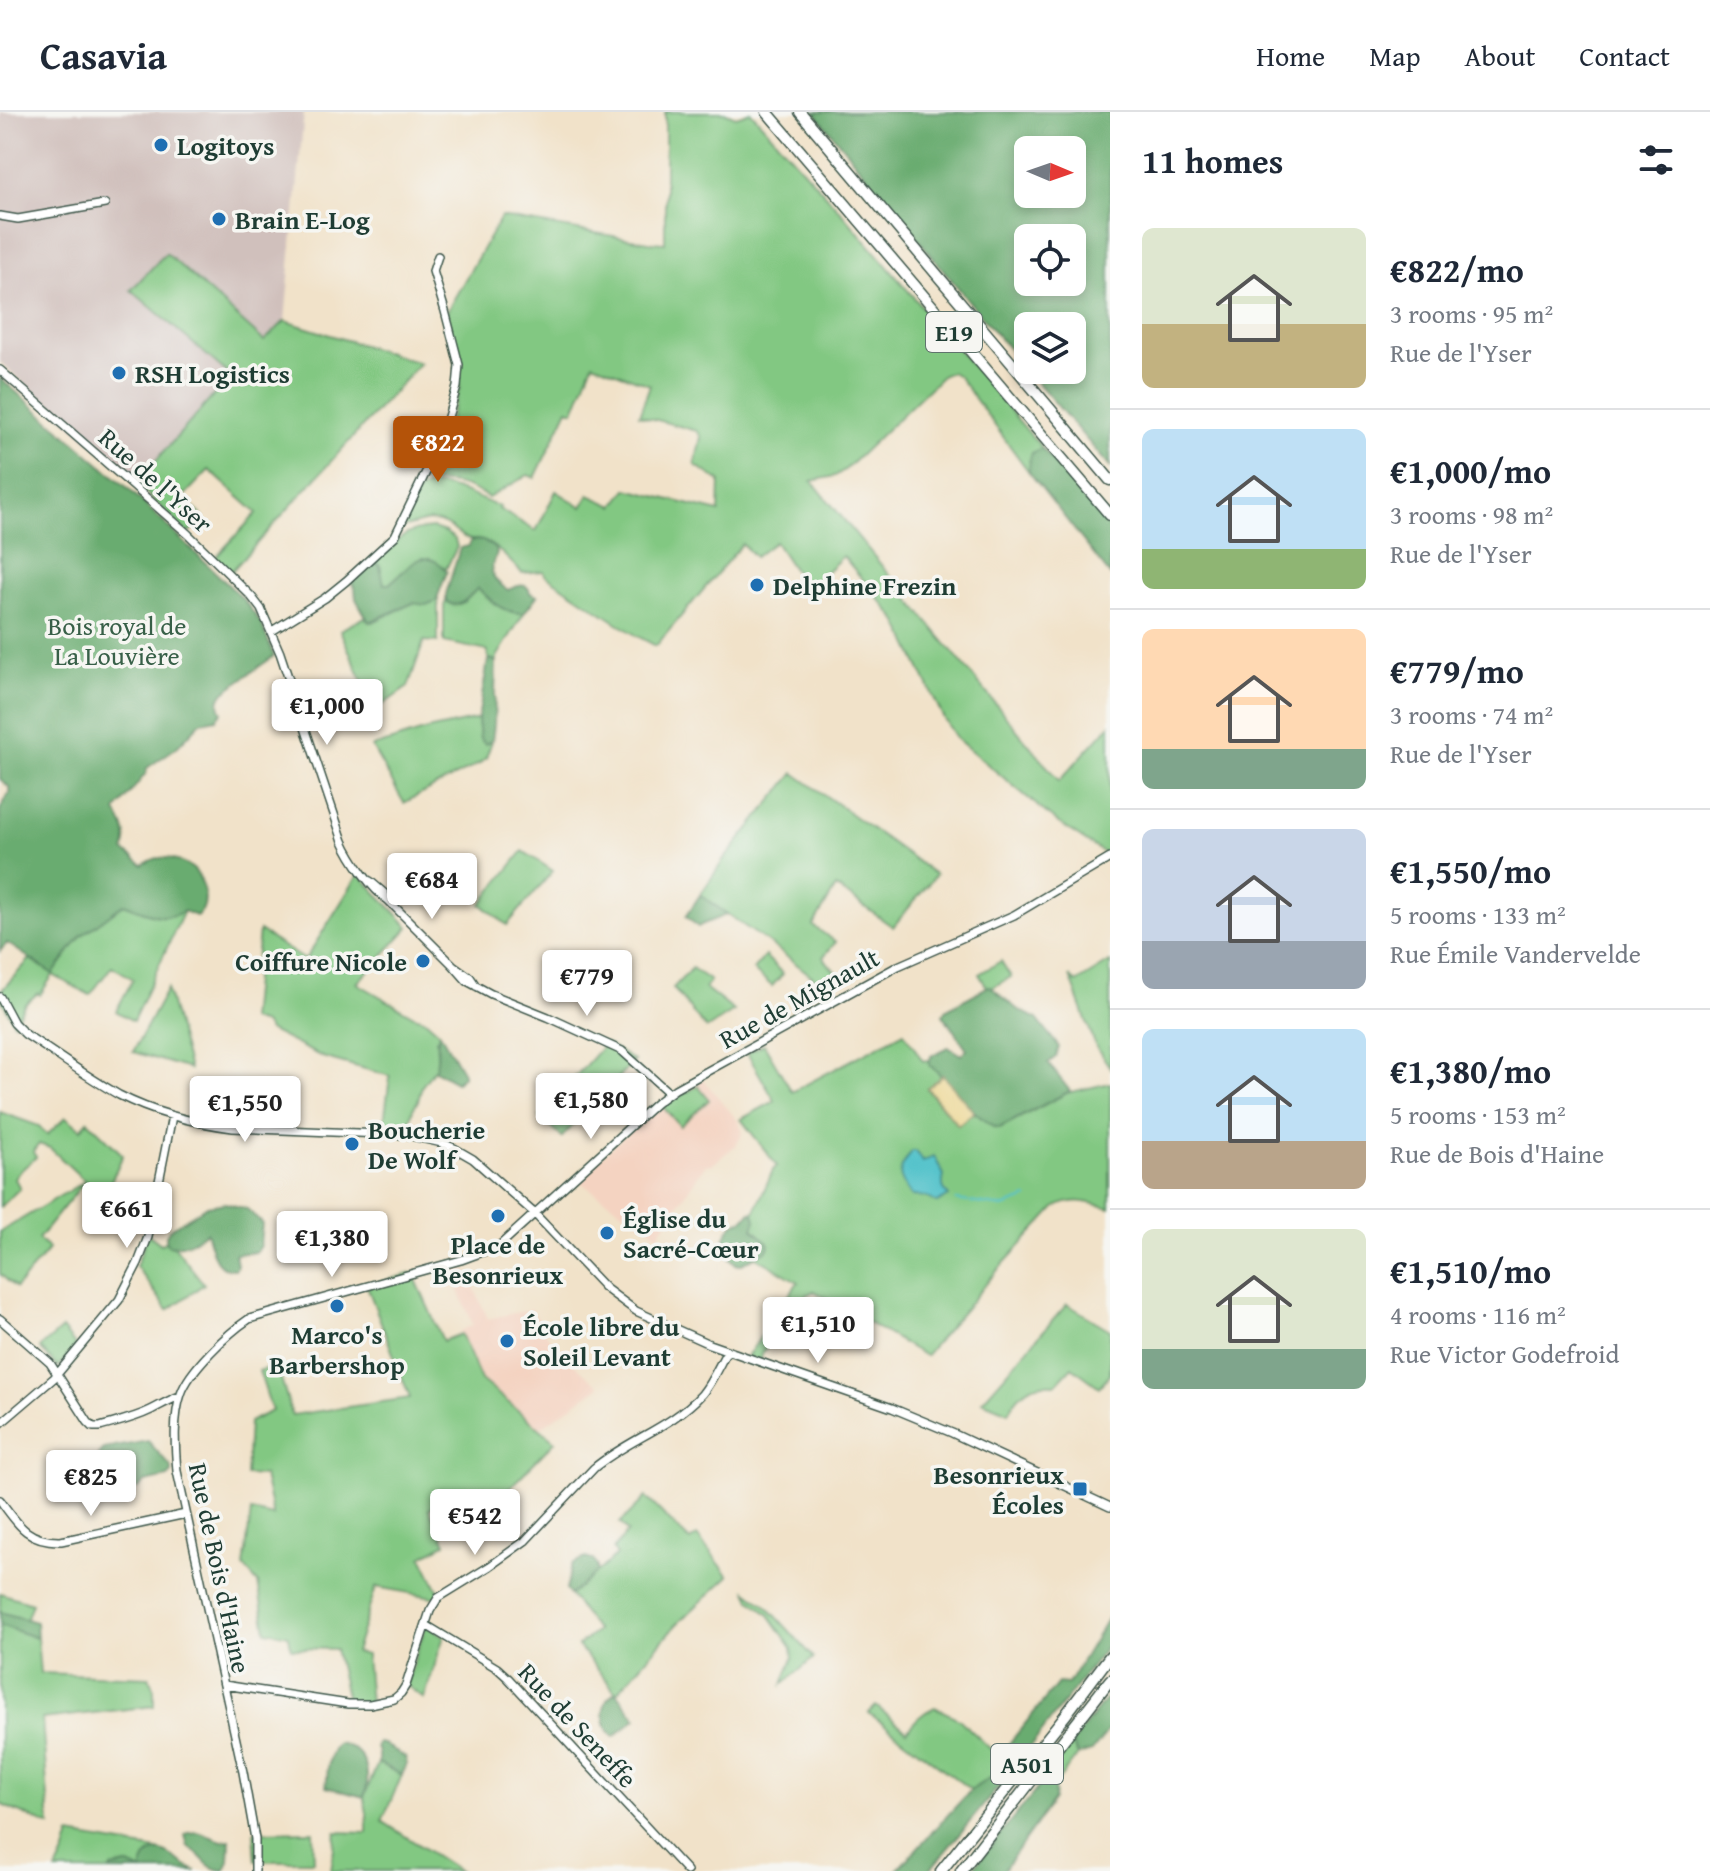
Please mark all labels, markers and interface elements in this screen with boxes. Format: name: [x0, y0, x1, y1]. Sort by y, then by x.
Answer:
text: Casavia: [40, 27, 167, 83]
text: Home: [1256, 35, 1325, 76]
text: Map: [1369, 35, 1421, 76]
text: About: [1465, 35, 1535, 76]
text: Contact: [1579, 35, 1670, 76]
place label: Logitoys: [177, 126, 274, 165]
marker: Logitoys: [152, 136, 170, 154]
north arrow: [1014, 136, 1086, 208]
map controls: [1014, 136, 1086, 384]
text: 11 homes: [1142, 136, 1283, 185]
icon: filters: [1634, 138, 1678, 182]
place label: Brain E-Log: [235, 200, 370, 239]
marker: Brain E-Log: [210, 210, 228, 228]
button: locate: [1014, 224, 1086, 296]
text: €822/mo: [1390, 245, 1524, 294]
icon: home: [1206, 260, 1302, 356]
text: 3 rooms · 95 m²: [1390, 294, 1553, 333]
road number: E19: [926, 312, 982, 352]
button: layers: [1014, 312, 1086, 384]
text: Rue de l'Yser: [1390, 333, 1532, 372]
place label: RSH Logistics: [135, 354, 290, 393]
marker: RSH Logistics: [110, 364, 128, 382]
pin: €822: [391, 416, 485, 484]
street label: Rue de l'Yser: [90, 418, 222, 542]
text: €822: [411, 422, 465, 461]
text: €1,000/mo: [1390, 446, 1551, 495]
icon: home: [1206, 461, 1302, 557]
text: 3 rooms · 98 m²: [1390, 495, 1553, 534]
text: Rue de l'Yser: [1390, 534, 1532, 573]
place label: Delphine Frezin: [773, 566, 957, 605]
marker: Delphine Frezin: [748, 576, 766, 594]
park label: Bois royal de La Louvière: [48, 606, 186, 675]
text: €779/mo: [1390, 646, 1524, 695]
icon: home: [1206, 661, 1302, 757]
pin: €1,000: [262, 679, 392, 747]
text: €1,000: [290, 685, 364, 724]
text: 3 rooms · 74 m²: [1390, 695, 1553, 734]
text: Rue de l'Yser: [1390, 734, 1532, 773]
text: €1,550/mo: [1390, 846, 1551, 895]
pin: €684: [385, 853, 479, 921]
text: €684: [405, 859, 459, 898]
icon: home: [1206, 861, 1302, 957]
text: 5 rooms · 133 m²: [1390, 895, 1566, 934]
text: Rue Émile Vandervelde: [1390, 934, 1641, 973]
street label: Rue de Mignault: [712, 938, 886, 1058]
place label: Coiffure Nicole: [235, 942, 407, 981]
pin: €779: [540, 950, 634, 1018]
marker: Coiffure Nicole: [414, 952, 432, 970]
text: €779: [560, 956, 614, 995]
text: €1,380/mo: [1390, 1046, 1551, 1095]
icon: home: [1206, 1061, 1302, 1157]
pin: €1,580: [526, 1073, 656, 1141]
pin: €1,550: [180, 1076, 310, 1144]
text: €1,580: [554, 1079, 628, 1118]
text: €1,550: [208, 1082, 282, 1121]
text: 5 rooms · 153 m²: [1390, 1095, 1566, 1134]
place label: Boucherie De Wolf: [368, 1110, 486, 1179]
text: Rue de Bois d'Haine: [1390, 1134, 1604, 1173]
marker: Boucherie De Wolf: [343, 1135, 361, 1153]
pin: €661: [80, 1182, 174, 1250]
text: €661: [100, 1188, 154, 1227]
place label: Église du Sacré-Cœur: [623, 1199, 759, 1268]
marker: Place de Besonrieux: [489, 1207, 507, 1225]
pin: €1,380: [267, 1211, 397, 1279]
text: €1,380: [295, 1217, 369, 1256]
marker: Église du Sacré-Cœur: [598, 1224, 616, 1242]
place label: Place de Besonrieux: [433, 1225, 564, 1294]
text: €1,510/mo: [1390, 1246, 1551, 1295]
icon: home: [1206, 1261, 1302, 1357]
text: 4 rooms · 116 m²: [1390, 1295, 1566, 1334]
marker: Marco's Barbershop: [328, 1297, 346, 1315]
pin: €1,510: [753, 1297, 883, 1365]
text: €1,510: [781, 1303, 855, 1342]
place label: École libre du Soleil Levant: [523, 1307, 680, 1376]
place label: Marco's Barbershop: [269, 1315, 405, 1384]
marker: École libre du Soleil Levant: [498, 1332, 516, 1350]
text: Rue Victor Godefroid: [1390, 1334, 1619, 1373]
pin: €825: [44, 1450, 138, 1518]
place label: Besonrieux Écoles: [933, 1455, 1064, 1524]
text: €825: [64, 1456, 118, 1495]
street label: Rue de Bois d'Haine: [179, 1459, 261, 1677]
marker: Besonrieux Écoles: [1071, 1480, 1089, 1498]
pin: €542: [428, 1489, 522, 1557]
text: €542: [448, 1495, 502, 1534]
street label: Rue de Seneffe: [509, 1653, 647, 1797]
road number: A501: [991, 1744, 1063, 1784]

